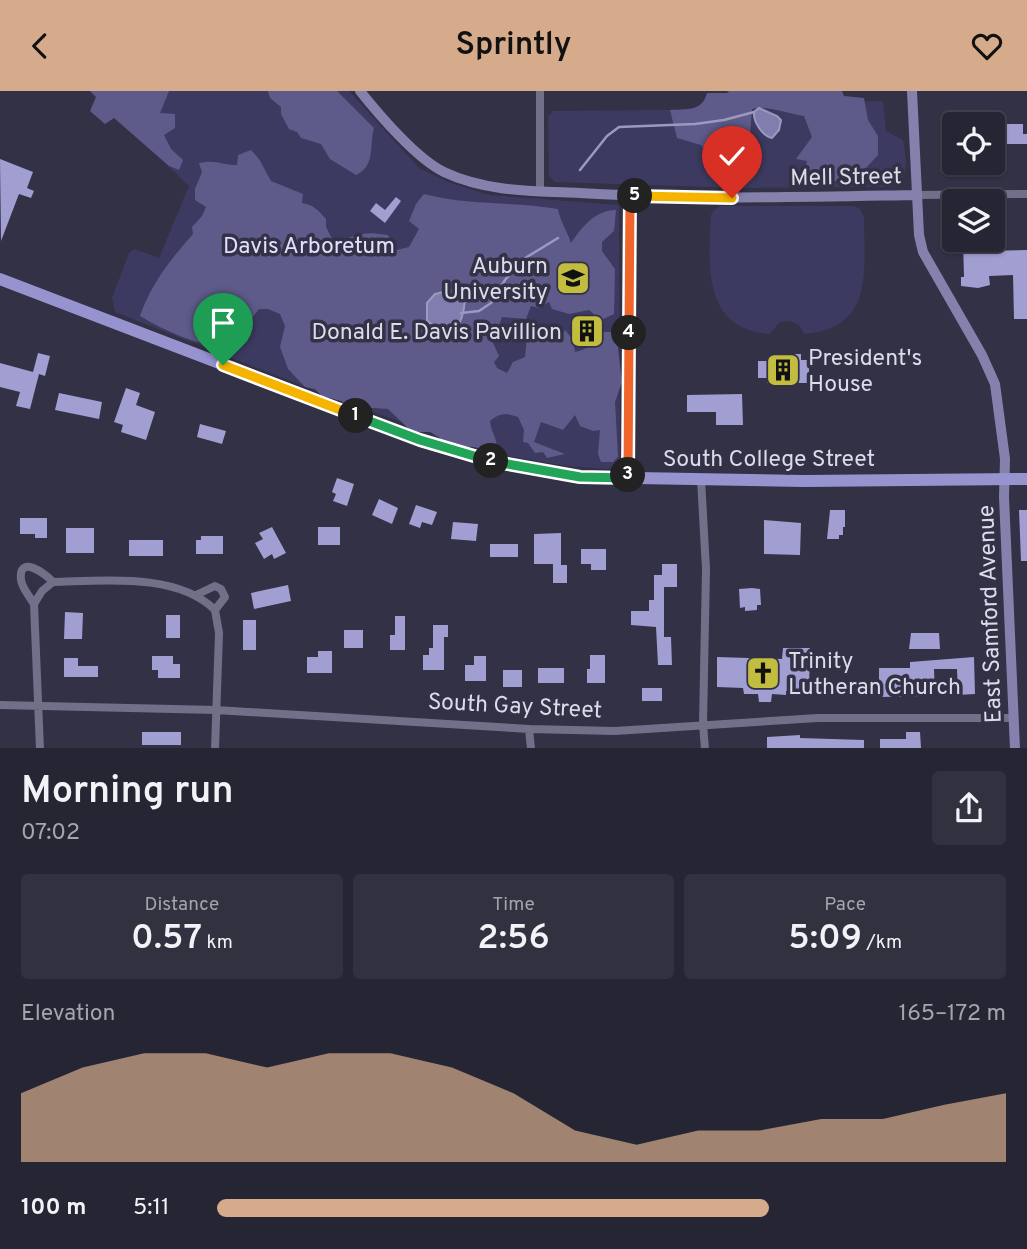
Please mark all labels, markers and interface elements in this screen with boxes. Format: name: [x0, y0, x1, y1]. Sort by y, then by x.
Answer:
text: Sprintly: [456, 26, 571, 66]
icon: back: [21, 27, 59, 65]
icon: heart: [968, 27, 1006, 65]
map controls: [942, 112, 1005, 252]
button: locate: [942, 112, 1005, 175]
pin: [702, 126, 762, 198]
icon: check: [713, 137, 751, 175]
street label: Mell Street: [790, 163, 902, 194]
pin: 5: [618, 179, 652, 213]
text: 5: [629, 183, 640, 207]
button: layers: [942, 189, 1005, 252]
park label: Davis Arboretum: [223, 233, 395, 262]
place label: Auburn University: [443, 253, 548, 308]
school or university icon: Auburn University: [554, 259, 592, 297]
pin: [193, 293, 253, 365]
icon: arrive: [204, 304, 242, 342]
building icon: Donald E. Davis Pavillion: [568, 312, 606, 350]
pin: 4: [612, 315, 646, 351]
place label: Donald E. Davis Pavillion: [312, 319, 562, 348]
text: 4: [622, 320, 635, 344]
place label: President's House: [808, 345, 922, 400]
building icon: President's House: [764, 351, 802, 389]
pin: 1: [338, 399, 374, 433]
text: 1: [352, 403, 359, 427]
pin: 2: [474, 443, 508, 479]
street label: South College Street: [663, 446, 875, 475]
text: 2: [485, 448, 496, 472]
pin: 3: [610, 457, 646, 493]
text: 3: [622, 462, 633, 486]
street label: East Samford Avenue: [973, 504, 1010, 724]
place label: Trinity Lutheran Church: [788, 648, 961, 703]
church icon: Trinity Lutheran Church: [744, 654, 782, 692]
street label: South Gay Street: [427, 688, 603, 727]
text: Morning run: [21, 768, 234, 817]
button: share: [932, 771, 1006, 845]
text: 07:02: [21, 819, 80, 848]
text: Distance: [145, 893, 219, 917]
text: Time: [492, 893, 535, 917]
text: Pace: [824, 893, 866, 917]
text: 0.57: [131, 917, 202, 961]
text: 2:56: [477, 917, 550, 961]
text: 5:09: [788, 917, 862, 961]
text: km: [202, 931, 233, 955]
text: /km: [862, 931, 902, 955]
text: Elevation: [21, 1000, 116, 1029]
text: 165–172 m: [899, 1000, 1006, 1029]
text: 100 m: [21, 1194, 86, 1223]
text: 5:11: [133, 1194, 170, 1223]

